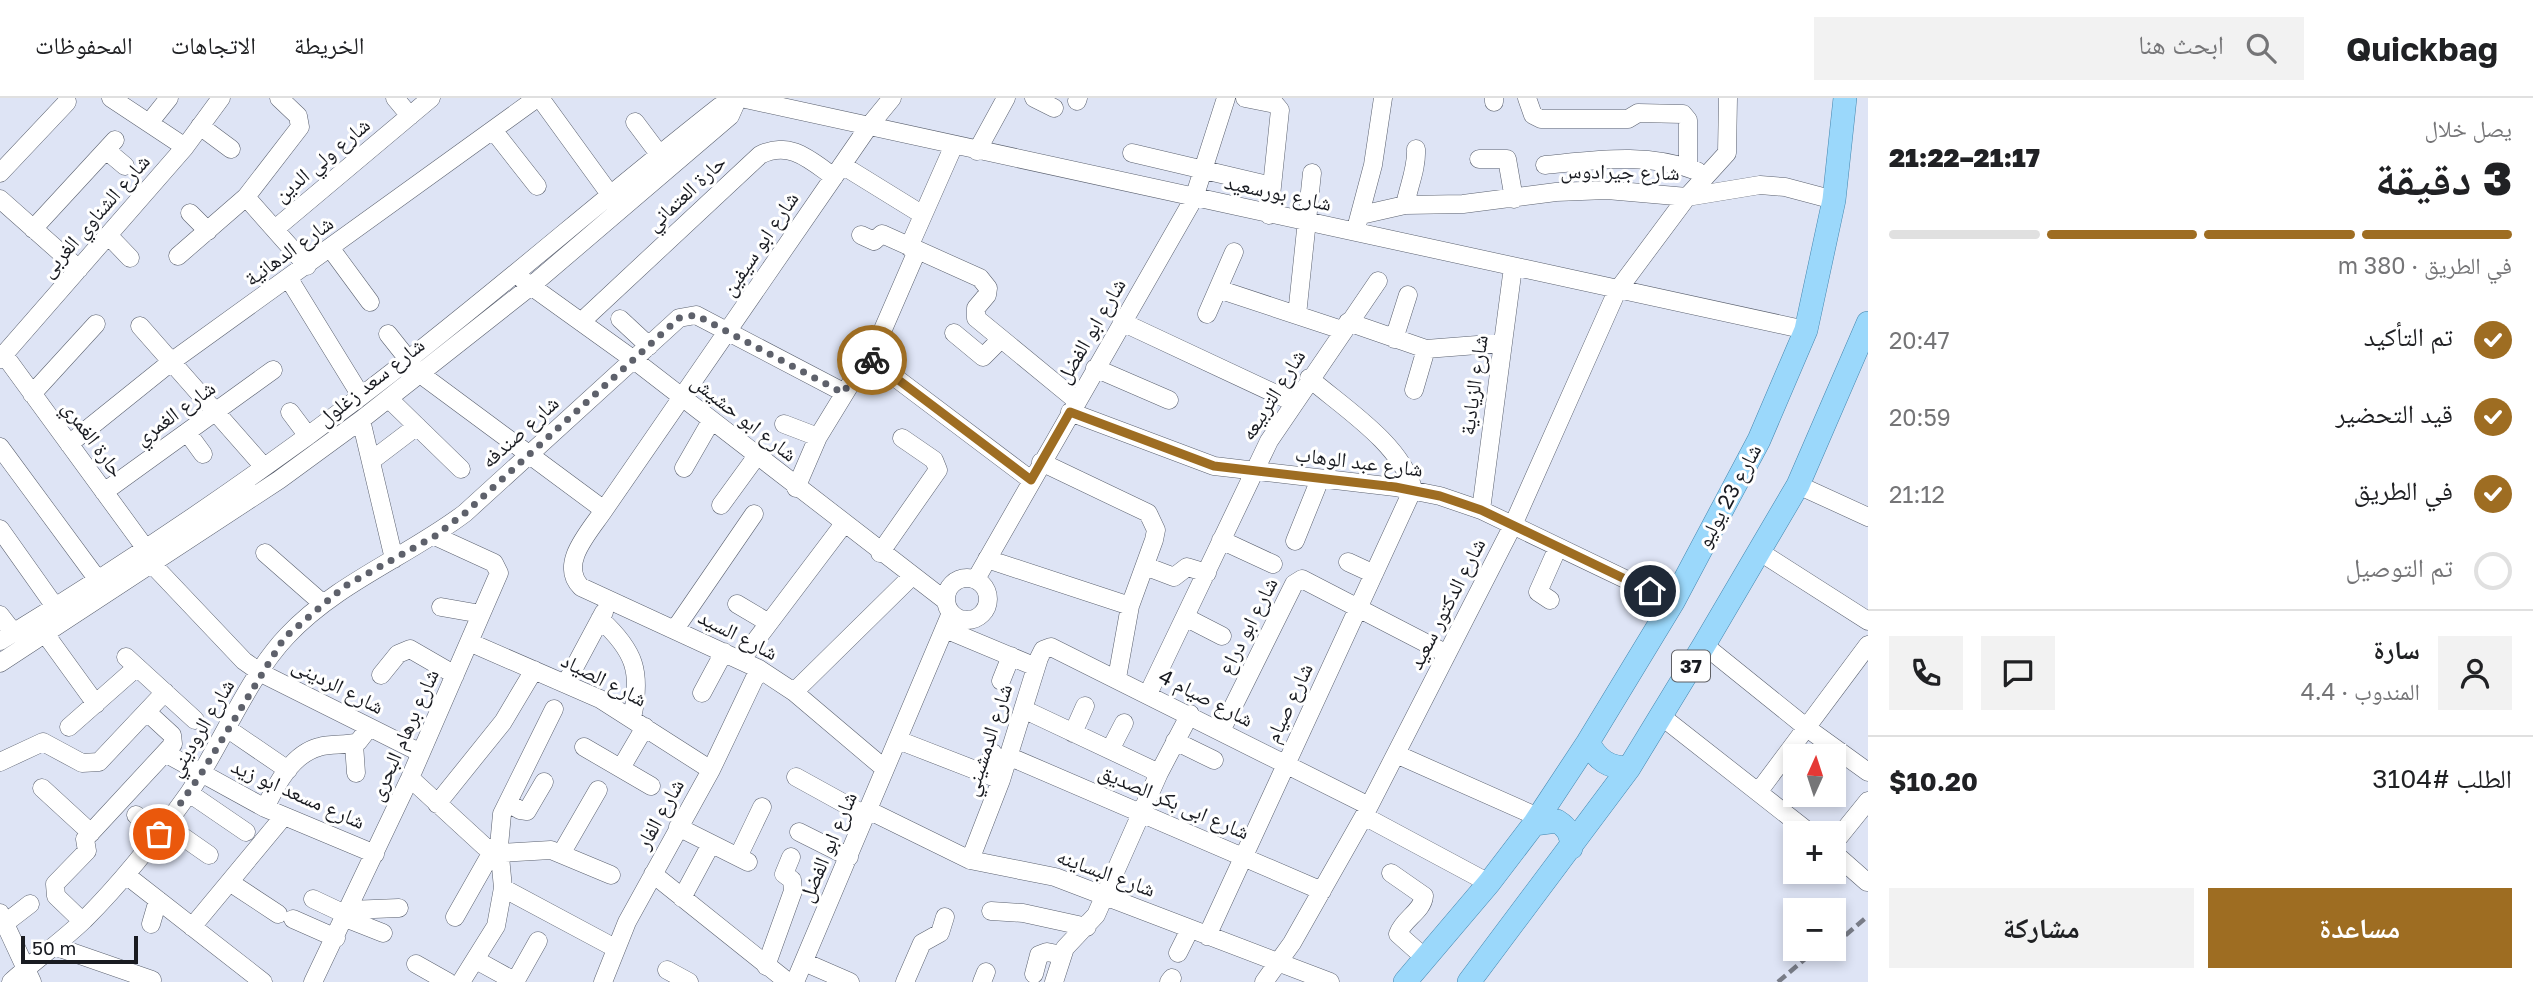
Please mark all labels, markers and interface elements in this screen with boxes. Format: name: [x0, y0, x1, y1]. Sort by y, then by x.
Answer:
search box: [1814, 17, 2304, 80]
text: ابحث هنا: [2138, 29, 2224, 60]
icon: search: [2242, 29, 2280, 67]
text: Quickbag: [2346, 29, 2498, 68]
text: المحفوظات: [35, 30, 133, 59]
text: الاتجاهات: [171, 30, 256, 59]
text: الخريطة: [294, 30, 365, 59]
street label: شارع ولي الدين: [268, 111, 378, 210]
text: يصل خلال: [2425, 114, 2512, 142]
text: 21:17–21:22: [1889, 142, 2040, 173]
street label: شارع الشناوي الغربى: [34, 148, 158, 285]
street label: حارة العتماني: [640, 148, 734, 239]
text: 3 دقيقة: [2375, 150, 2512, 205]
street label: شارع جيرادوس: [1560, 157, 1680, 186]
street label: شارع بورسعيد: [1222, 168, 1334, 217]
street label: شارع ابو سيفين: [715, 186, 804, 301]
street label: شارع الدهانية: [239, 209, 338, 292]
text: في الطريق · 380 m: [2338, 251, 2512, 279]
street label: شارع ابو الفضل: [1050, 273, 1132, 388]
text: تم التأكيد: [2364, 321, 2453, 352]
icon: check: [2474, 321, 2512, 359]
courier: [837, 325, 907, 395]
text: 20:47: [1889, 326, 1950, 354]
street label: شارع سعد زغلول: [312, 331, 430, 432]
street label: شارع الزيادية: [1453, 333, 1494, 437]
icon: bike: [853, 341, 891, 379]
street label: شارع التربيعه: [1234, 344, 1311, 445]
street label: شارع ابو حشيش: [686, 368, 803, 467]
street label: شارع الغمري: [129, 374, 222, 454]
street label: شارع صندفه: [475, 389, 564, 474]
street label: حارة الغمري: [54, 395, 130, 485]
text: قيد التحضير: [2335, 398, 2453, 429]
icon: check: [2474, 398, 2512, 436]
text: 20:59: [1889, 403, 1951, 431]
street label: شارع 23 يوليو: [1690, 439, 1767, 552]
street label: شارع عبد الوهاب: [1294, 440, 1425, 483]
text: في الطريق: [2354, 475, 2453, 506]
icon: check: [2474, 475, 2512, 513]
text: 21:12: [1889, 480, 1945, 508]
street label: شارع الدكتور سعيد: [1402, 533, 1491, 674]
text: تم التوصيل: [2345, 552, 2453, 583]
pin: [1620, 561, 1680, 621]
icon: home: [1631, 572, 1669, 610]
street label: شارع ابو دراع: [1212, 573, 1284, 679]
street label: شارع السيد: [694, 603, 783, 666]
text: سارة: [2373, 634, 2420, 665]
button: phone: [1889, 636, 1963, 710]
button: chat: [1981, 636, 2055, 710]
button: person: [2438, 636, 2512, 710]
street label: شارع الصياد: [557, 647, 652, 713]
road number: 37: [1672, 650, 1710, 681]
street label: شارع الردينى: [288, 651, 389, 720]
street label: شارع صيام: [1258, 659, 1320, 747]
street label: شارع صيام 4: [1154, 662, 1258, 734]
street label: شارع برهام البحرى: [362, 664, 446, 806]
street label: شارع الروديني: [161, 674, 243, 783]
text: المندوب · 4.4: [2301, 677, 2420, 705]
street label: شارع الدمشيني: [957, 680, 1021, 800]
north arrow: [1783, 744, 1846, 807]
map controls: [1783, 744, 1846, 961]
street label: شارع مسعد ابو زيد: [227, 752, 369, 835]
street label: شارع ابى بكر الصديق: [1095, 758, 1254, 845]
text: الطلب #3104: [2372, 763, 2512, 794]
text: $10.20: [1889, 766, 1978, 797]
street label: شارع الفار: [629, 774, 690, 854]
street label: شارع ابو الفضل: [792, 788, 863, 906]
pin: [129, 804, 189, 864]
icon: bag: [140, 815, 178, 853]
button: +: [1783, 821, 1846, 884]
street label: شارع البساينه: [1053, 842, 1159, 903]
button: مشاركة: [1889, 888, 2194, 968]
button: مساعدة: [2208, 888, 2512, 968]
button: −: [1783, 898, 1846, 961]
scale bar: [21, 933, 138, 965]
text: 50 m: [32, 936, 76, 959]

